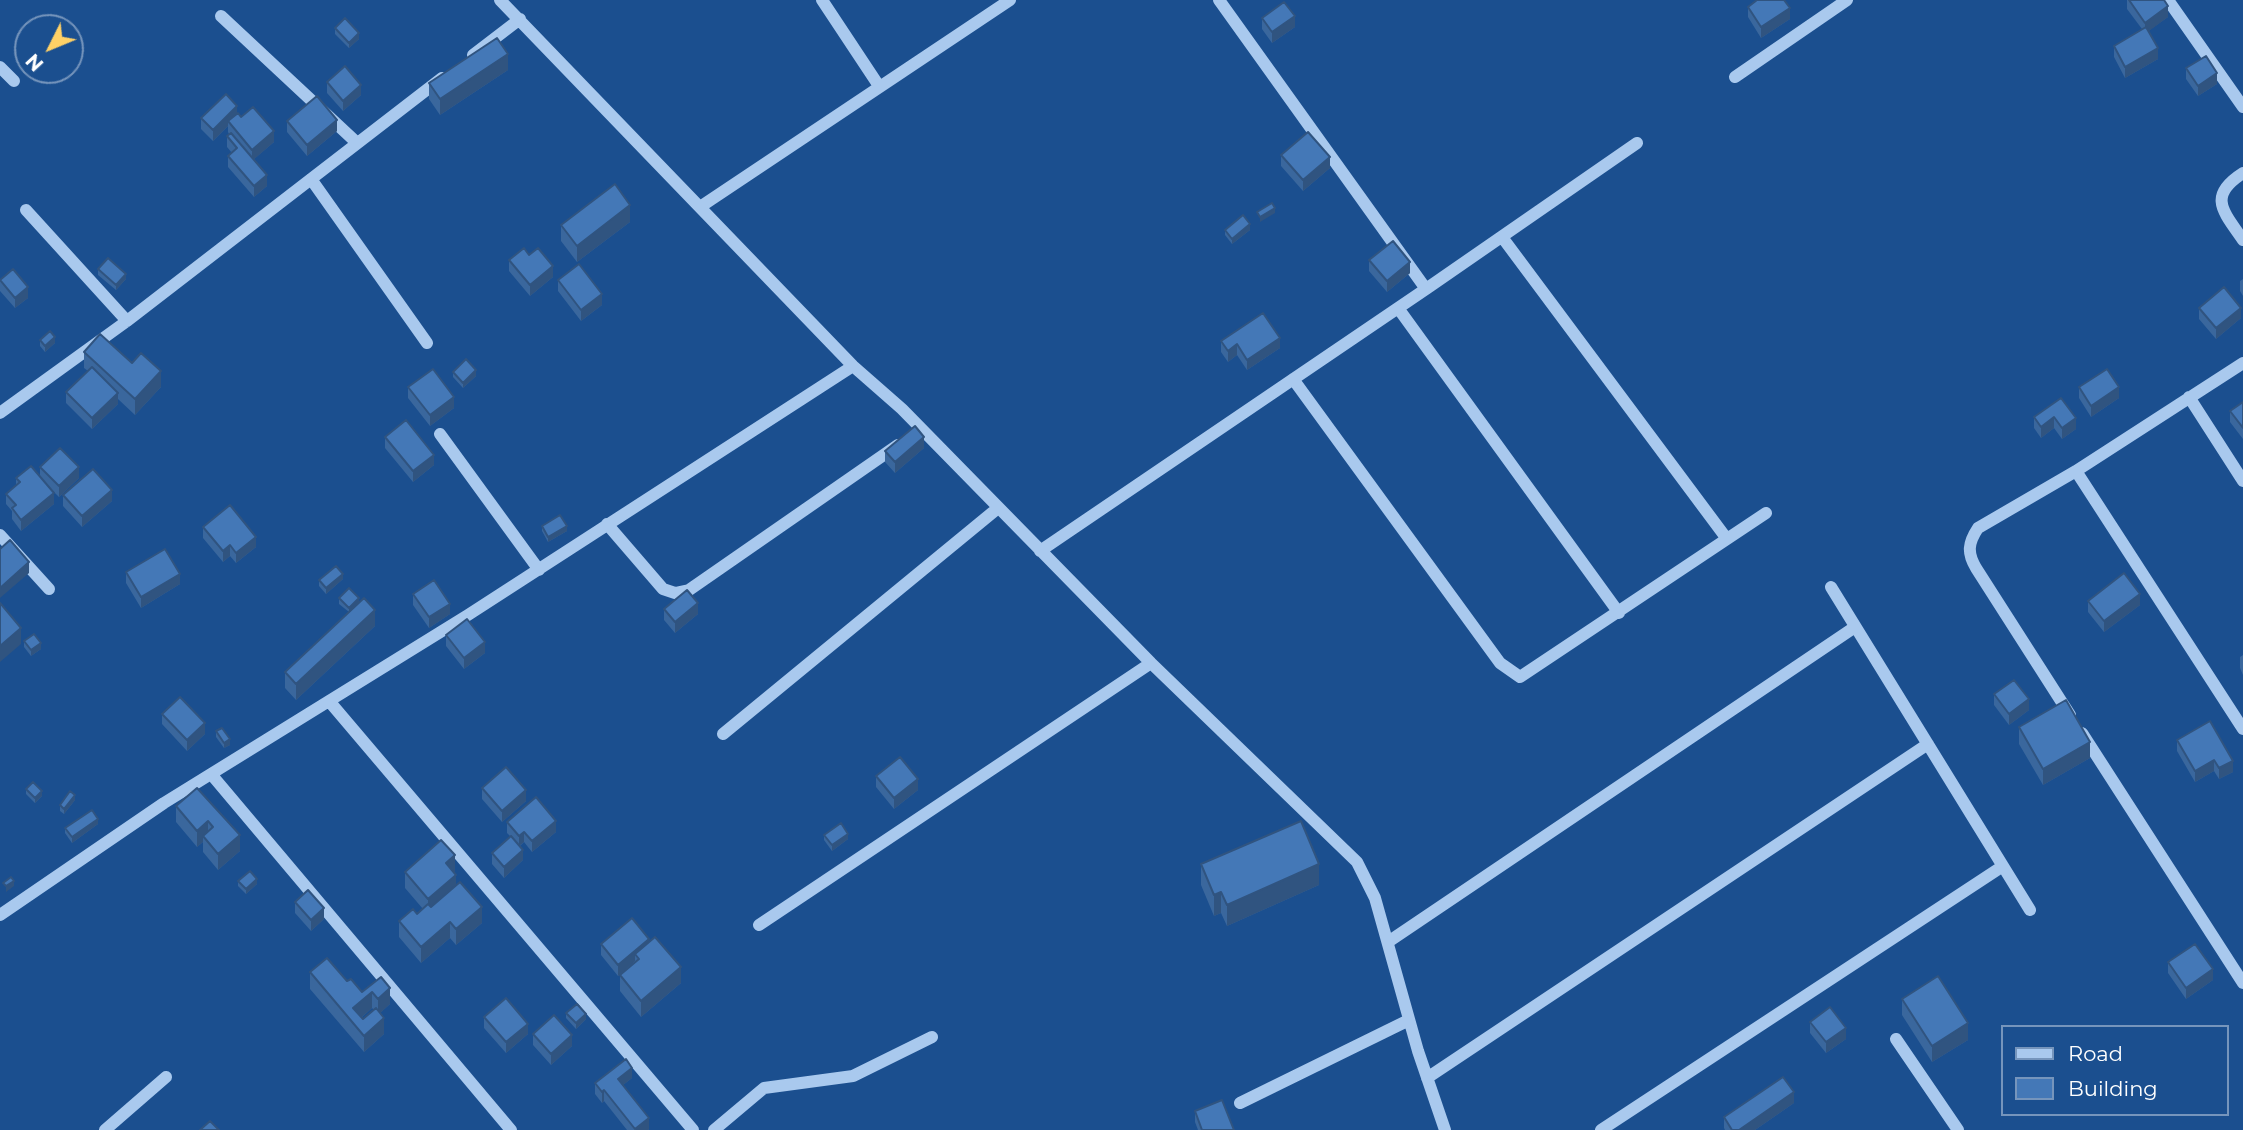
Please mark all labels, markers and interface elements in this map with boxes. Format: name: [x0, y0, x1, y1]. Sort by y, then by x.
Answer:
north arrow: [14, 14, 84, 84]
text: N: [21, 49, 48, 76]
legend: [2002, 1025, 2229, 1116]
text: Road: [2068, 1041, 2123, 1066]
text: Building: [2068, 1076, 2158, 1101]

